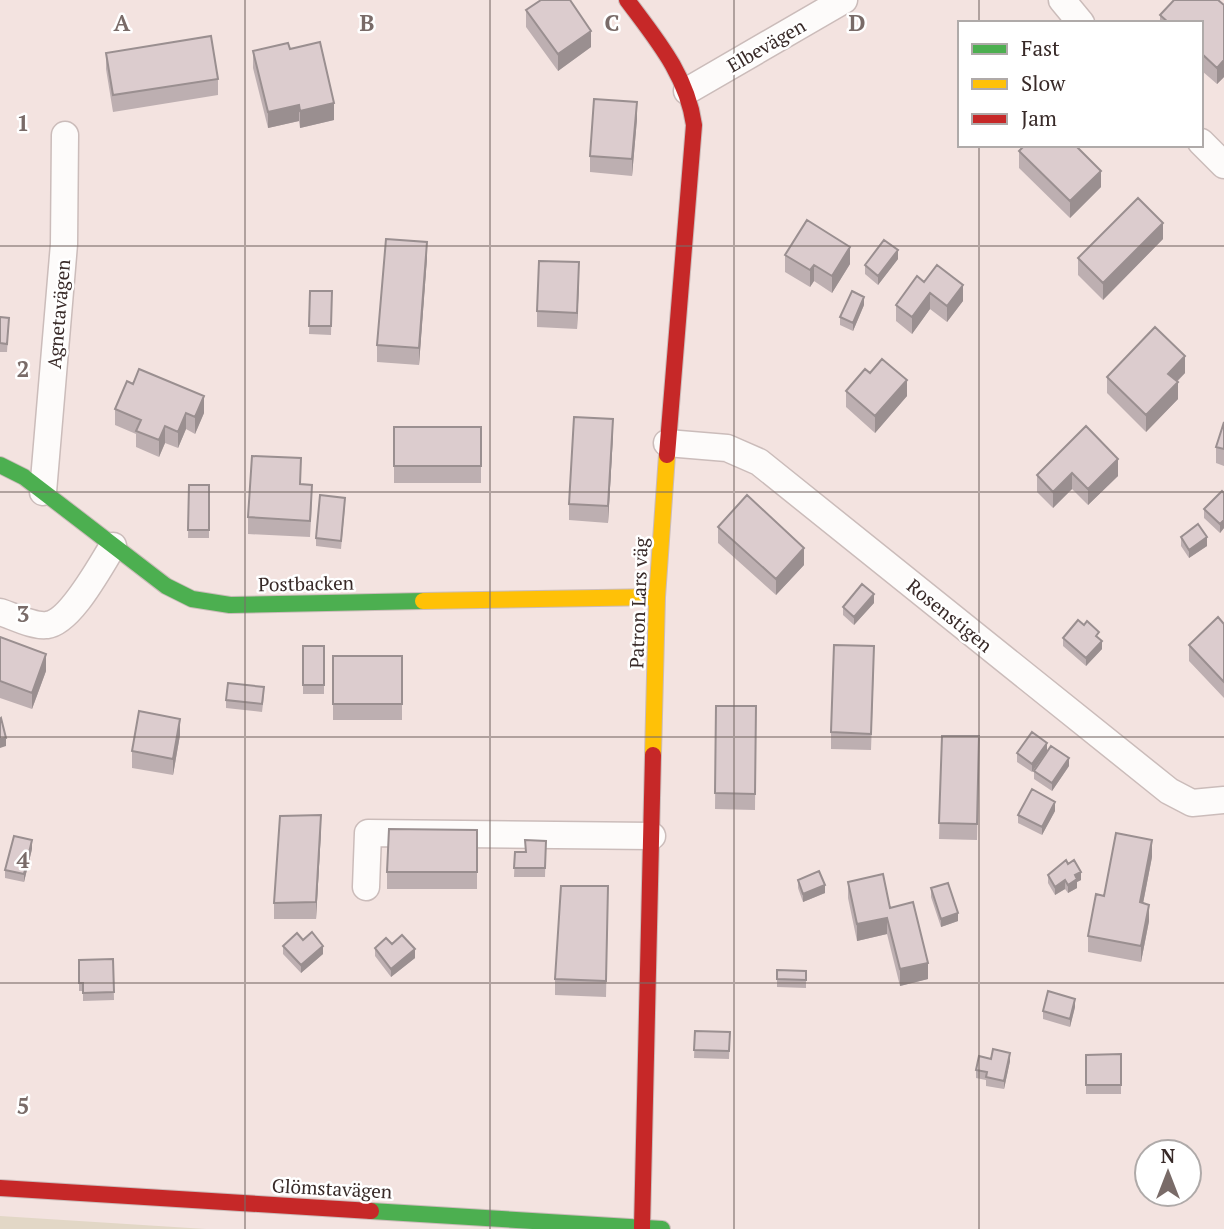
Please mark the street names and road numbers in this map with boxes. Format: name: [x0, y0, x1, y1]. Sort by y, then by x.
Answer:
street label: Elbevägen: [722, 13, 810, 77]
street label: Agnetavägen: [41, 258, 75, 370]
street label: Patron Lars väg: [623, 536, 653, 669]
street label: Postbacken: [258, 570, 354, 596]
street label: Rosenstigen: [902, 573, 998, 657]
street label: Glömstavägen: [271, 1172, 393, 1204]

